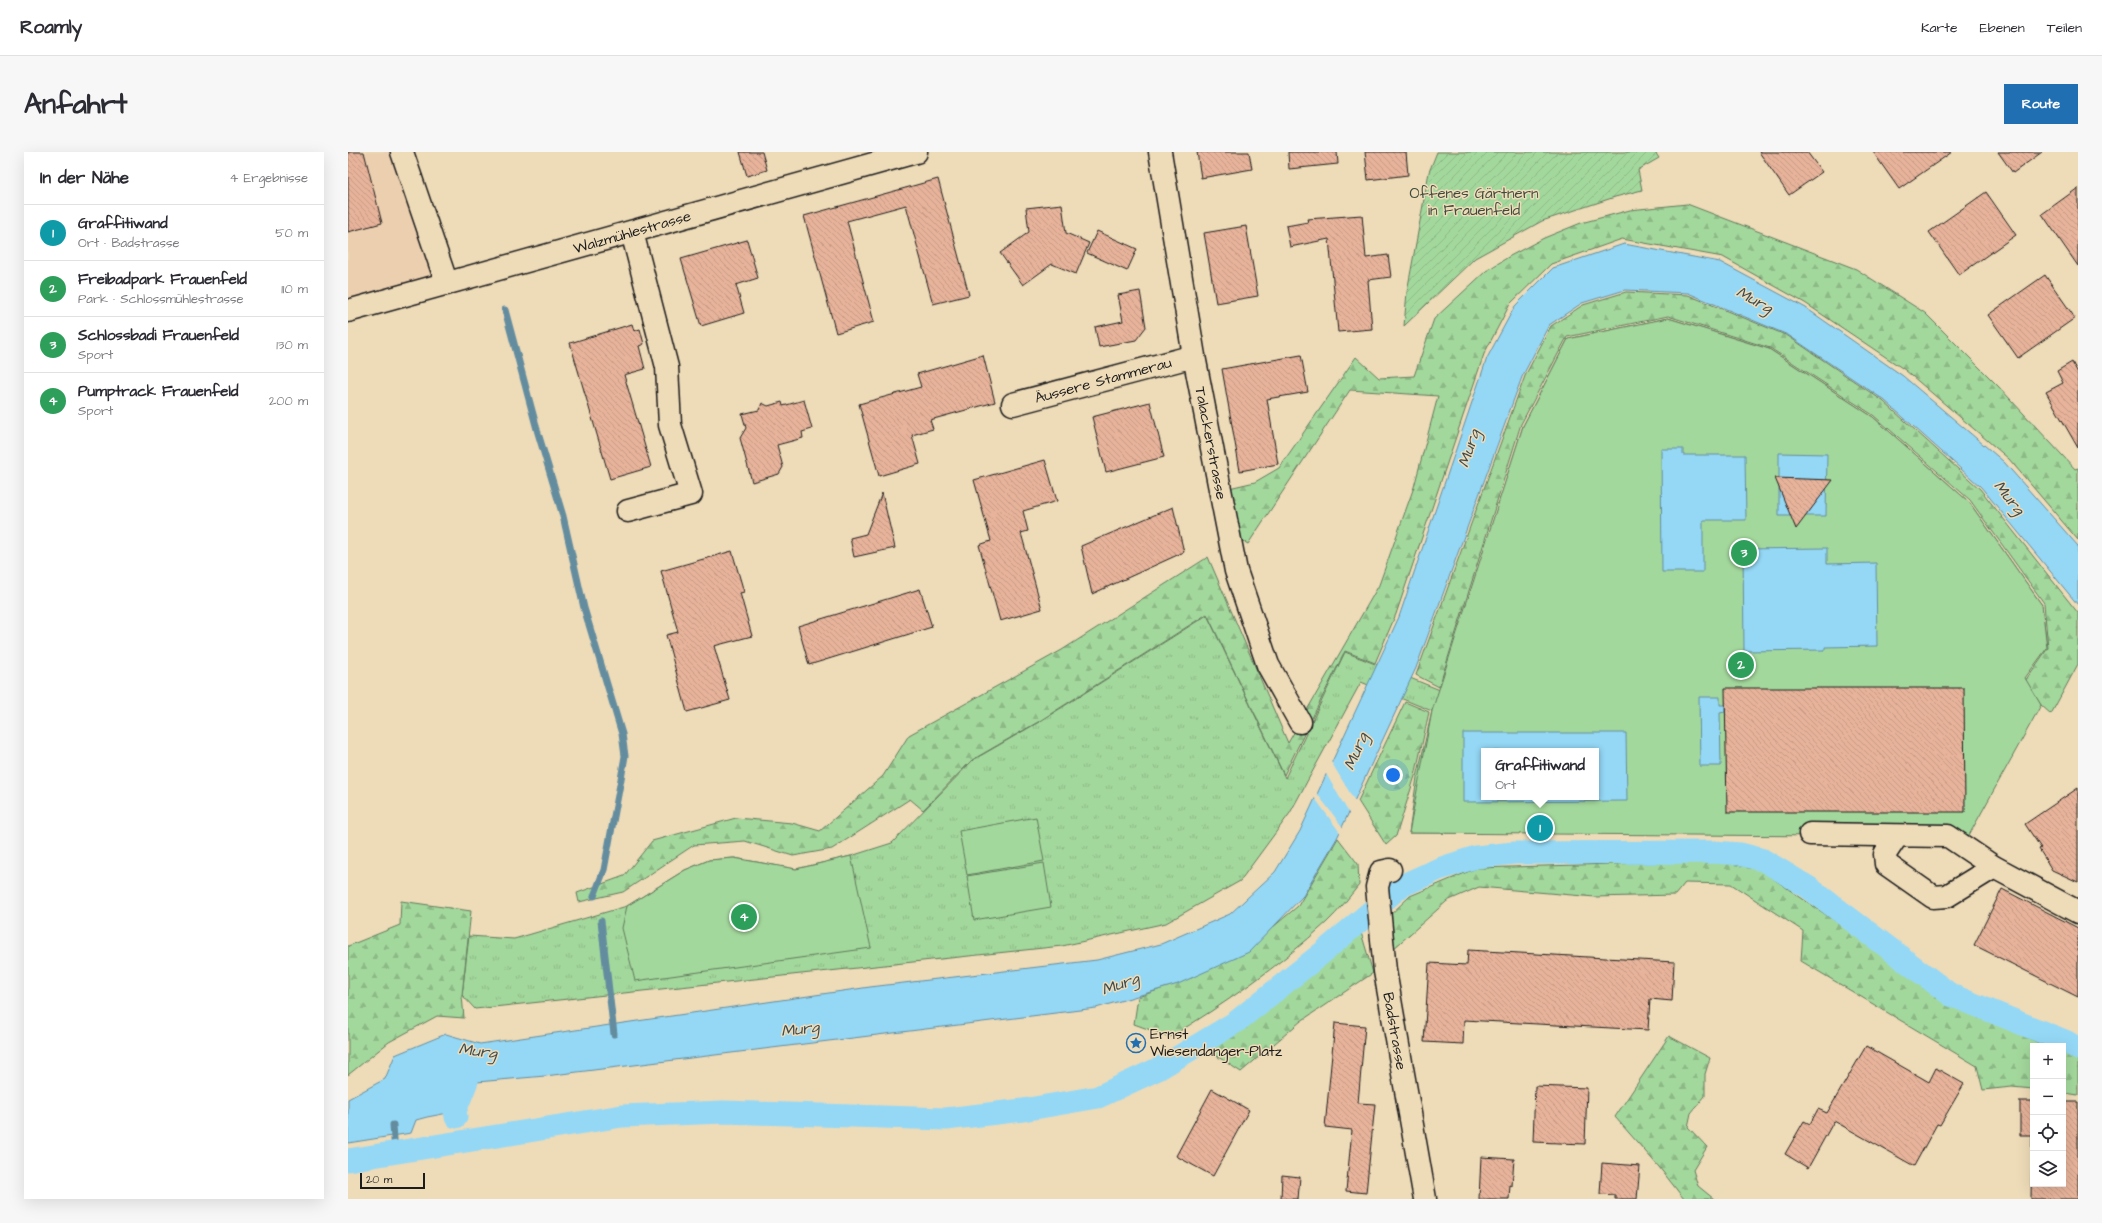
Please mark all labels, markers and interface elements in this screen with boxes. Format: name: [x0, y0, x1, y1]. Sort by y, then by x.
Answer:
text: Roamly: [20, 14, 82, 41]
text: Karte: [1921, 18, 1958, 38]
text: Ebenen: [1980, 18, 2025, 38]
text: Teilen: [2047, 18, 2082, 38]
button: Route: [2004, 84, 2078, 124]
text: Anfahrt: [24, 85, 127, 124]
text: In der Nähe: [40, 166, 129, 190]
text: 4 Ergebnisse: [229, 169, 308, 187]
park label: Offenes Gärtnern in Frauenfeld: [1410, 183, 1539, 221]
street label: Walzmühlestrasse: [571, 206, 693, 259]
text: Graffitiwand: [78, 213, 168, 234]
text: 1: [52, 224, 54, 242]
text: 50 m: [275, 224, 308, 242]
text: Ort · Badstrasse: [78, 234, 180, 252]
text: Freibadpark Frauenfeld: [78, 269, 247, 290]
text: 2: [49, 280, 57, 298]
text: 110 m: [281, 280, 308, 298]
water label: Murg: [1732, 281, 1778, 321]
text: Park · Schlossmühlestrasse: [78, 290, 244, 308]
text: Schlossbadi Frauenfeld: [78, 325, 239, 346]
text: 3: [50, 336, 56, 354]
text: 130 m: [276, 336, 308, 354]
text: Sport: [78, 346, 113, 364]
street label: Äussere Stammerau: [1032, 352, 1174, 409]
text: Pumptrack Frauenfeld: [78, 381, 239, 402]
street label: Talackerstrasse: [1189, 385, 1232, 501]
text: 4: [49, 392, 57, 410]
text: 200 m: [269, 392, 308, 410]
text: Sport: [78, 402, 113, 420]
water label: Murg: [1453, 425, 1487, 470]
water label: Murg: [1988, 476, 2031, 521]
pin: 3: [1731, 538, 1757, 568]
pin: 2: [1728, 650, 1754, 680]
water label: Murg: [1338, 728, 1375, 774]
popup: [1481, 748, 1599, 800]
text: Graffitiwand: [1495, 755, 1585, 776]
your location: [1383, 765, 1403, 785]
text: Ort: [1495, 776, 1516, 794]
pin: 1: [1527, 813, 1553, 843]
pin: 4: [731, 902, 757, 932]
water label: Murg: [1099, 967, 1144, 1002]
street label: Badstrasse: [1377, 991, 1412, 1072]
water label: Murg: [780, 1016, 822, 1043]
place label: Ernst Wiesendanger-Platz: [1150, 1024, 1283, 1063]
place icon: Ernst Wiesendanger-Platz: [1125, 1032, 1147, 1054]
water label: Murg: [457, 1038, 500, 1065]
map controls: [2030, 1043, 2066, 1187]
button: +: [2030, 1043, 2066, 1079]
button: −: [2030, 1079, 2066, 1115]
button: locate: [2030, 1115, 2066, 1151]
button: layers: [2030, 1151, 2066, 1187]
scale bar: [360, 1171, 425, 1190]
text: 20 m: [366, 1172, 392, 1187]

